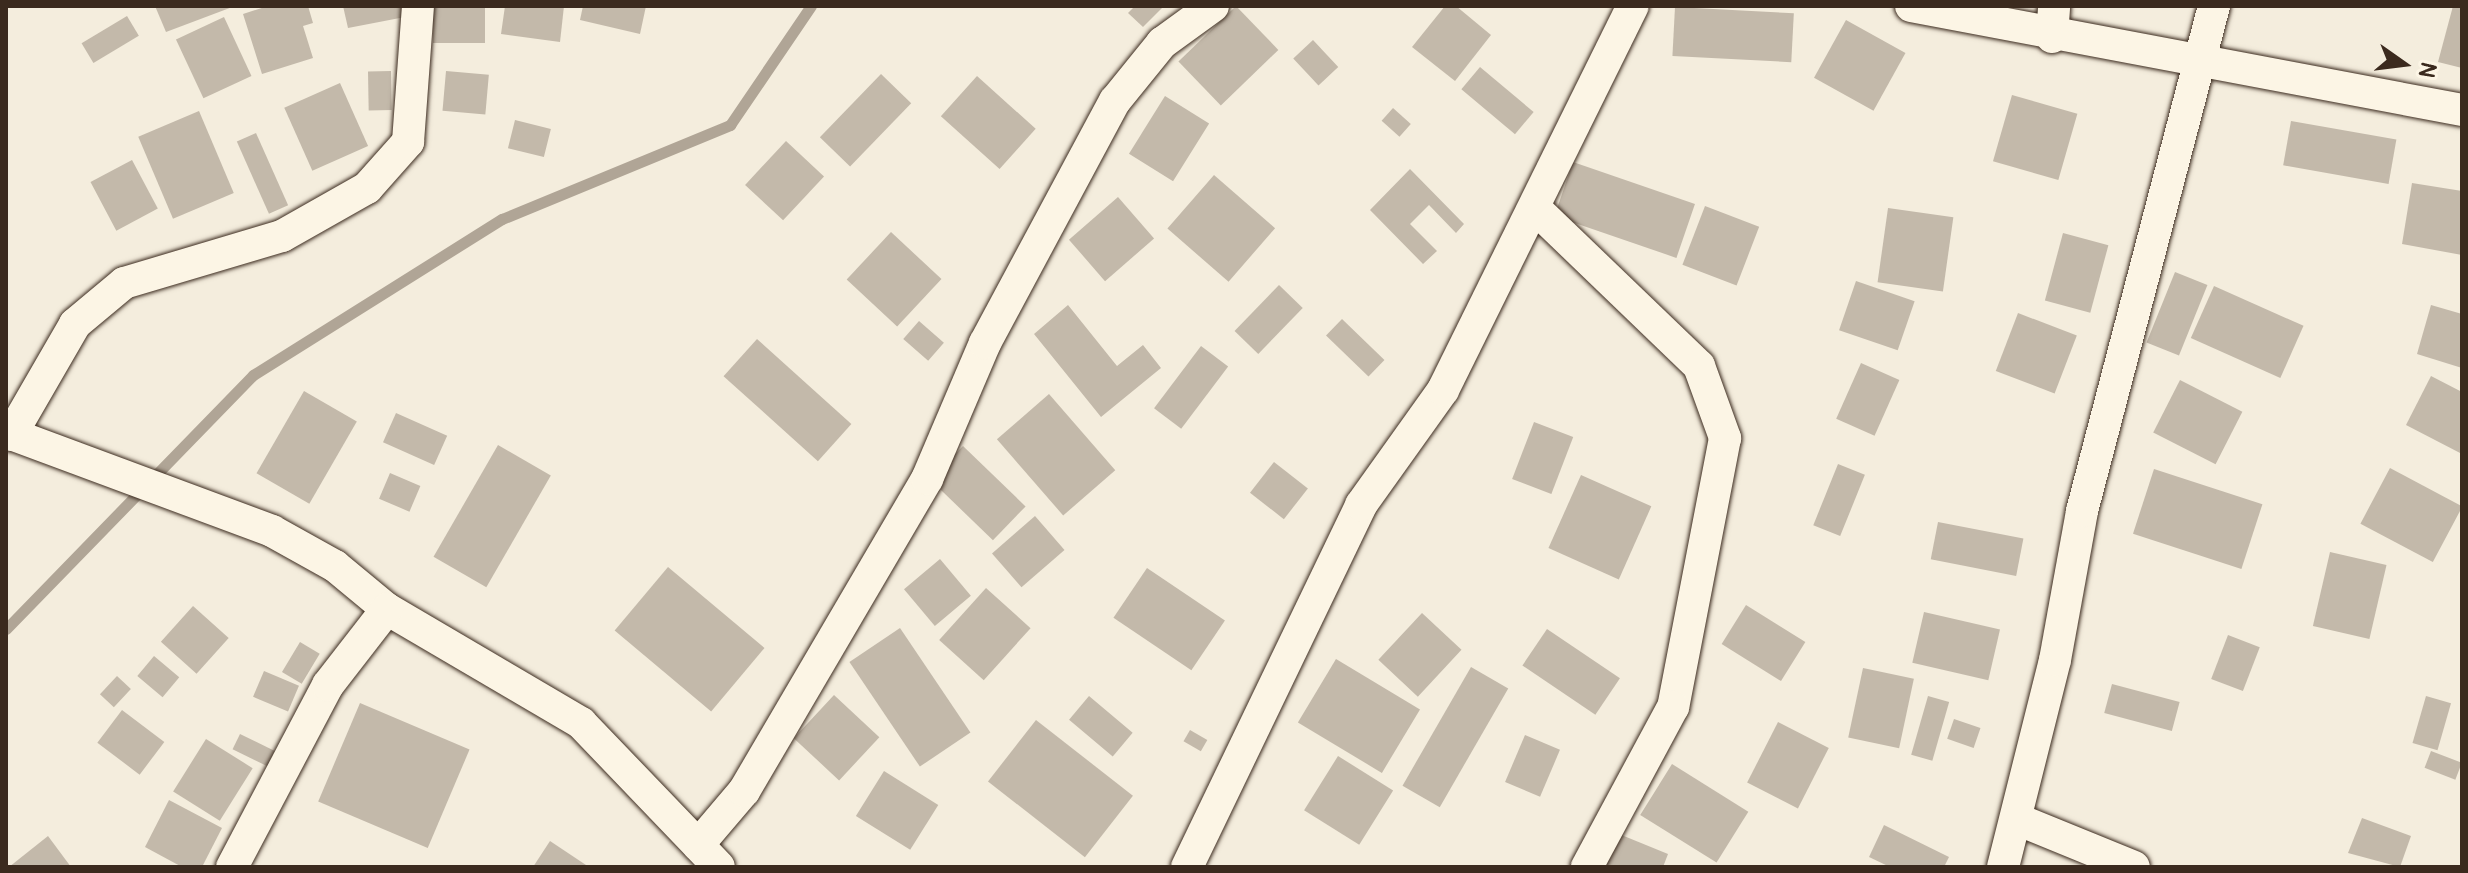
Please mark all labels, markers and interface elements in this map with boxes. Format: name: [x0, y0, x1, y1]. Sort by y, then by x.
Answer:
north arrow: [2364, 24, 2444, 104]
text: N: [2412, 59, 2443, 80]

